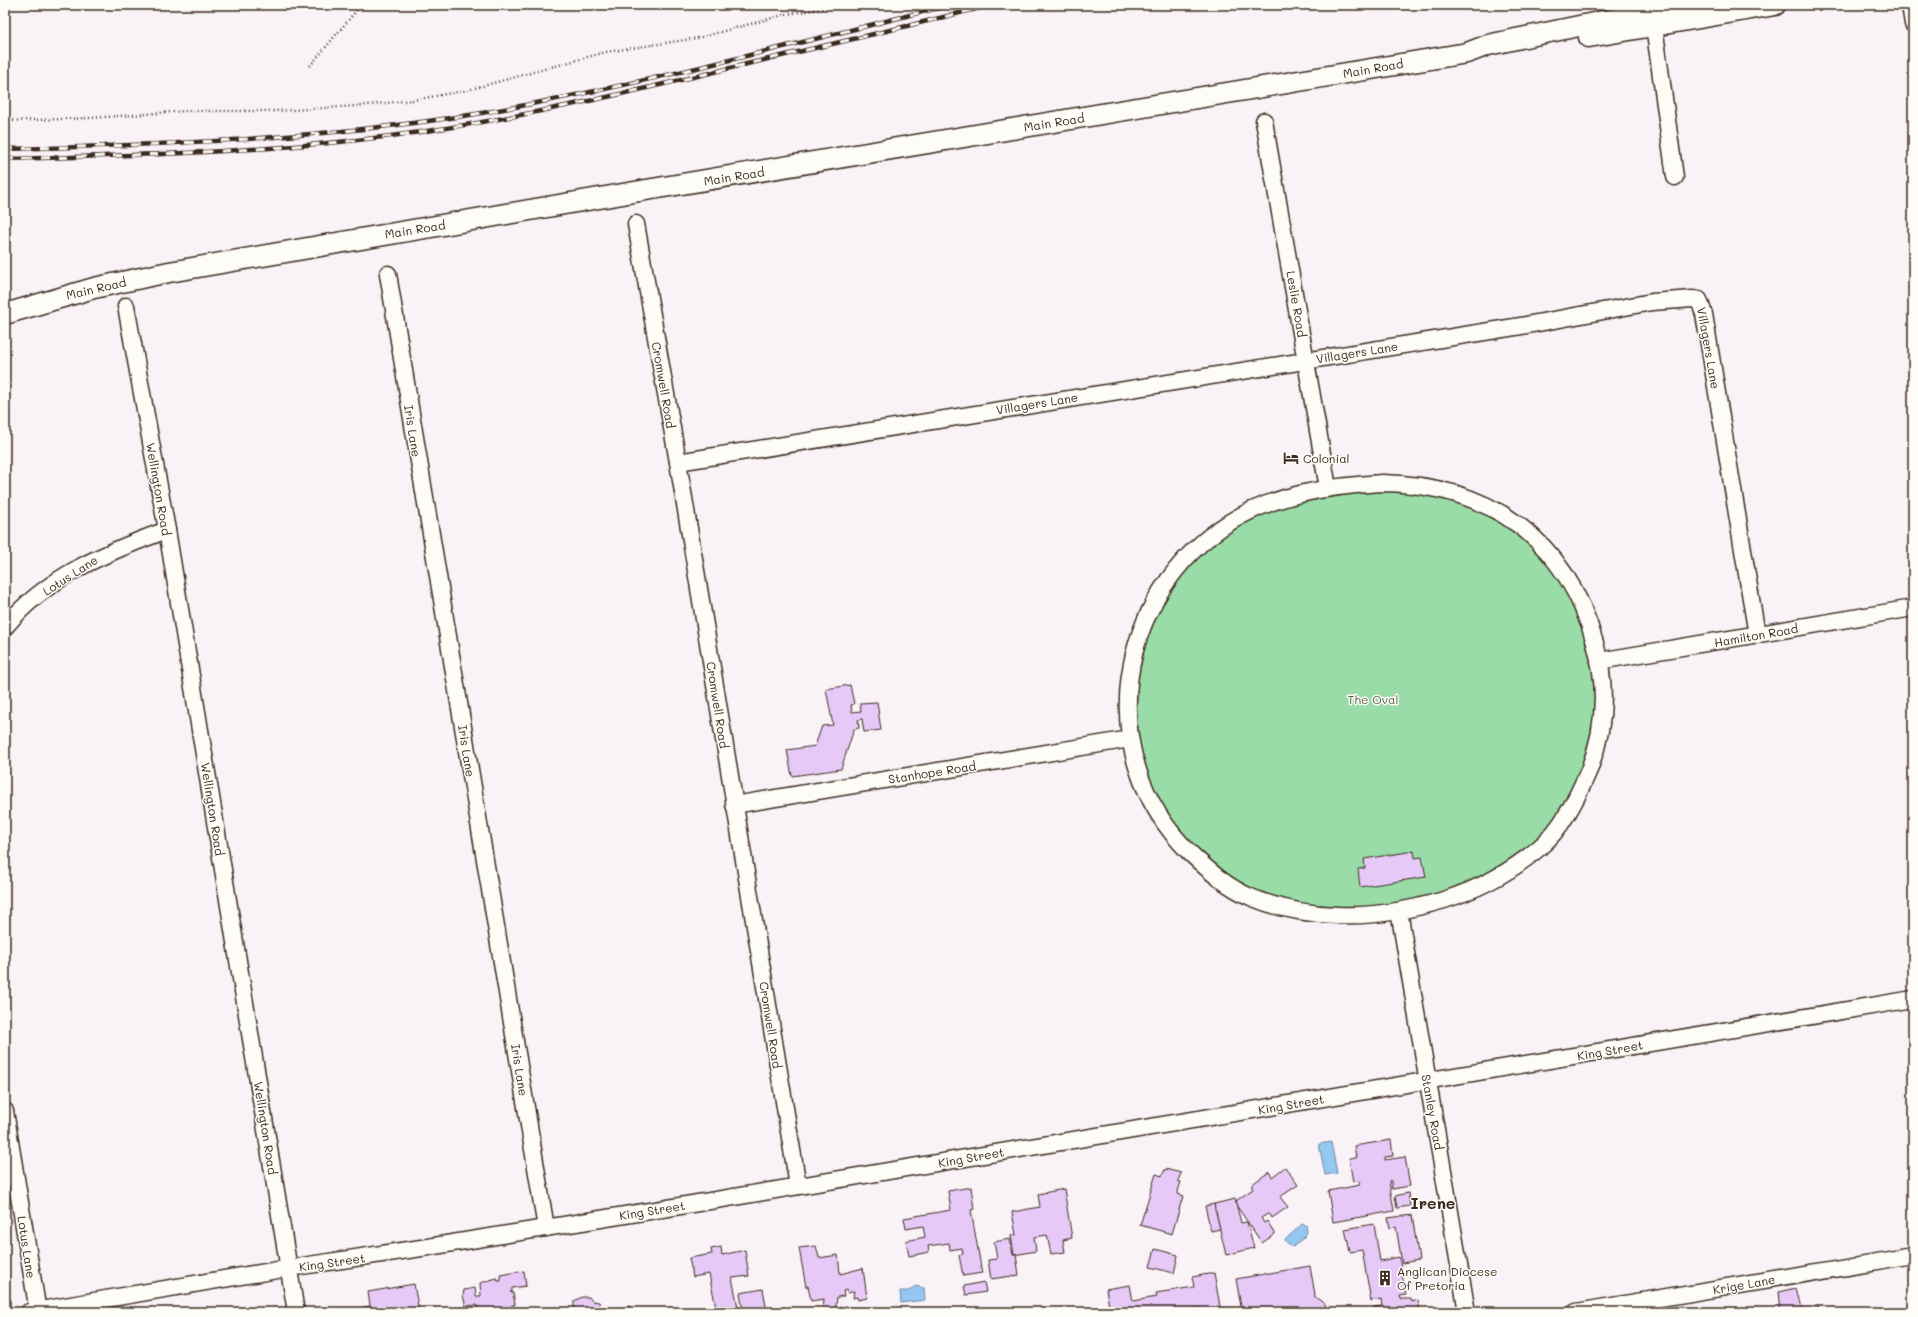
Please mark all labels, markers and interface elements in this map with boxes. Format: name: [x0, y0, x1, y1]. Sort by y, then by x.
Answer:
street label: Main Road: [1342, 55, 1405, 81]
street label: Main Road: [1023, 109, 1086, 135]
street label: Main Road: [703, 163, 766, 189]
street label: Main Road: [384, 216, 447, 242]
street label: Leslie Road: [1283, 269, 1311, 339]
street label: Main Road: [64, 273, 128, 303]
street label: Villagers Lane: [1694, 306, 1724, 390]
street label: Villagers Lane: [1315, 338, 1399, 366]
street label: Cromwell Road: [649, 340, 680, 430]
street label: Villagers Lane: [995, 389, 1079, 417]
street label: Iris Lane: [401, 404, 425, 458]
street label: Wellington Road: [143, 441, 175, 537]
hotel icon: Colonial: [1282, 449, 1300, 467]
place label: Colonial: [1303, 450, 1350, 466]
street label: Lotus Lane: [39, 551, 101, 599]
street label: Hamilton Road: [1713, 620, 1800, 650]
street label: Cromwell Road: [703, 660, 733, 750]
park label: The Oval: [1347, 691, 1399, 707]
street label: Iris Lane: [455, 724, 479, 778]
street label: Stanhope Road: [887, 757, 977, 787]
street label: Wellington Road: [198, 761, 228, 857]
street label: Cromwell Road: [756, 980, 786, 1070]
street label: King Street: [1576, 1036, 1644, 1064]
street label: Iris Lane: [508, 1043, 532, 1097]
street label: Stanley Road: [1418, 1073, 1448, 1151]
street label: Wellington Road: [251, 1080, 281, 1176]
street label: King Street: [1257, 1090, 1325, 1118]
street label: King Street: [937, 1143, 1005, 1171]
district label: Irene: [1411, 1192, 1455, 1213]
street label: King Street: [618, 1197, 686, 1223]
street label: Lotus Lane: [14, 1215, 40, 1279]
street label: King Street: [298, 1249, 366, 1275]
place label: Anglican Diocese Of Pretoria: [1397, 1263, 1497, 1293]
building icon: Anglican Diocese Of Pretoria: [1376, 1269, 1394, 1287]
street label: Krige Lane: [1712, 1271, 1776, 1297]

